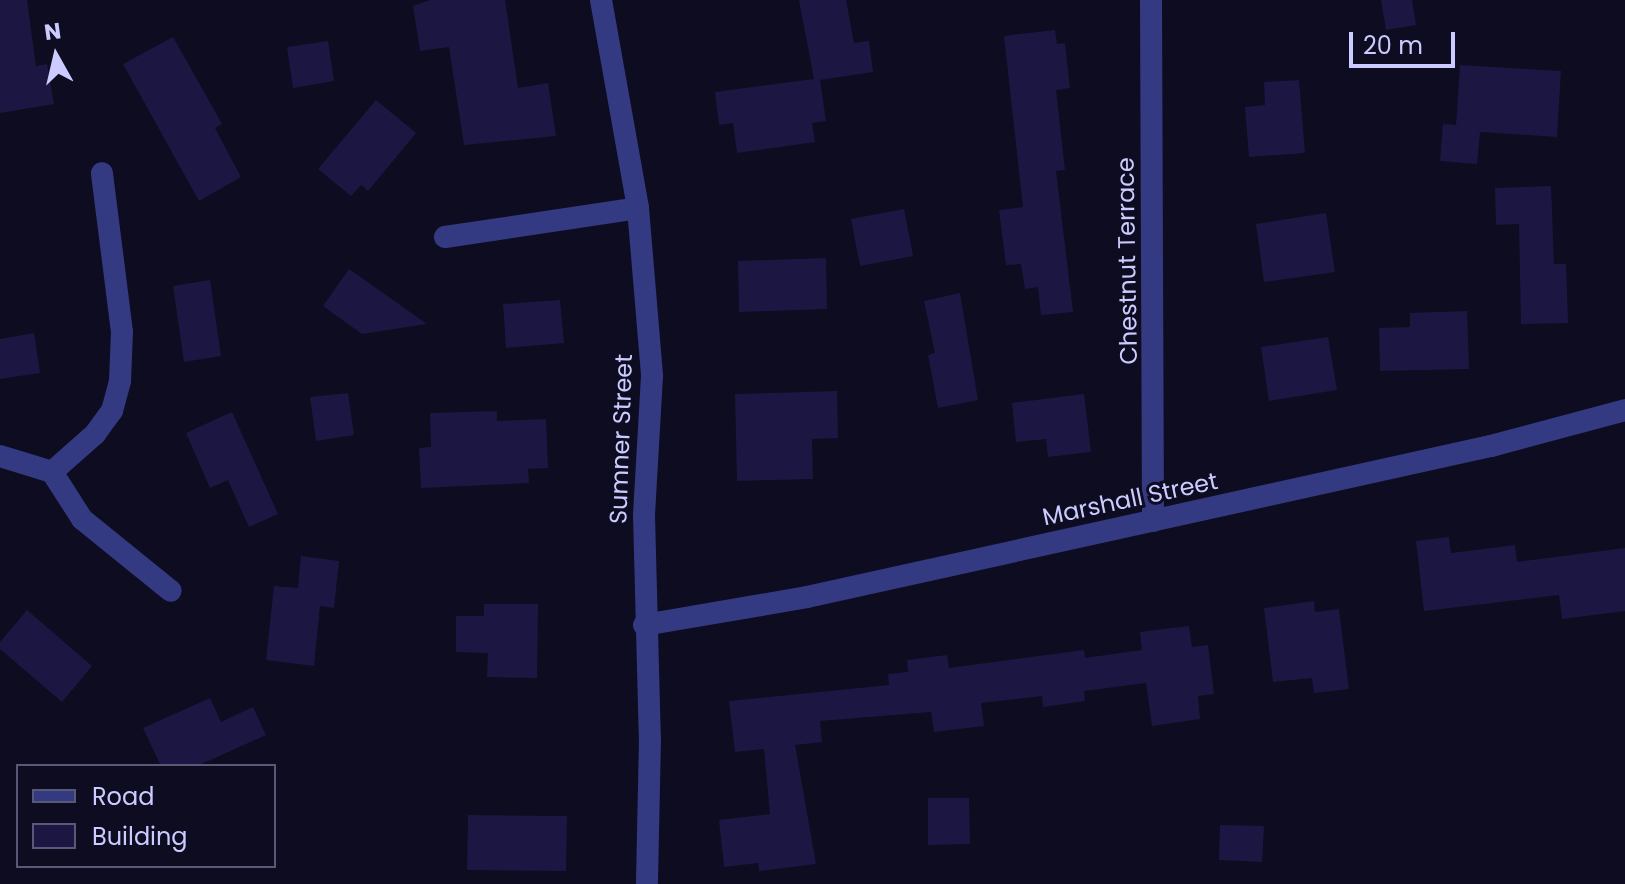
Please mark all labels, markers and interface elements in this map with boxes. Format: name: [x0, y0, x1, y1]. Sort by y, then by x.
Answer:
text: N: [42, 15, 63, 48]
north arrow: [16, 16, 96, 96]
scale bar: [1353, 16, 1459, 66]
text: 20 m: [1363, 29, 1423, 62]
street label: Chestnut Terrace: [1111, 157, 1143, 365]
street label: Sumner Street: [604, 354, 638, 524]
street label: Marshall Street: [1040, 466, 1220, 532]
legend: [16, 764, 276, 868]
text: Road: [92, 780, 154, 813]
text: Building: [92, 820, 188, 853]

